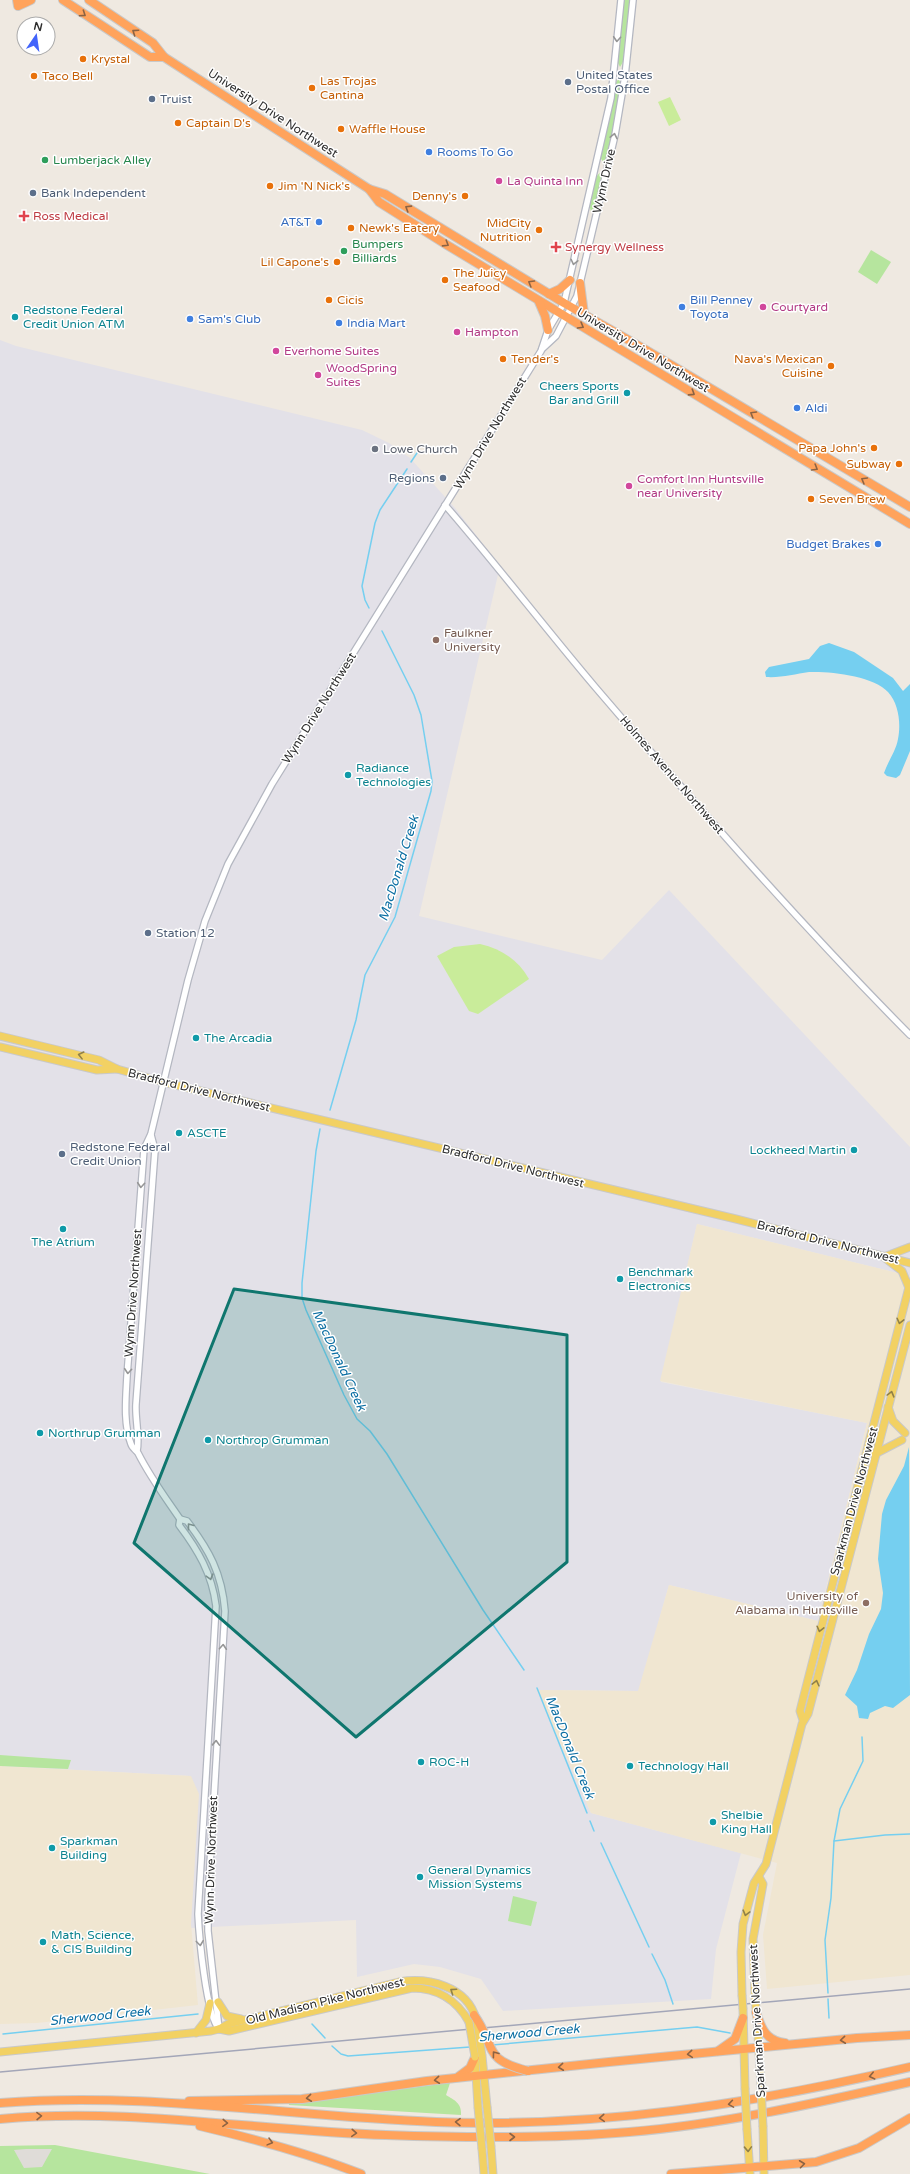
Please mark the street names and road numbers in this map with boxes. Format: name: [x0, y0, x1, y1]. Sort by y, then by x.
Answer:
street label: University Drive Northwest: [205, 66, 341, 160]
street label: Wynn Drive: [590, 147, 618, 215]
street label: University Drive Northwest: [574, 305, 712, 395]
street label: Wynn Drive Northwest: [451, 374, 529, 492]
street label: Wynn Drive Northwest: [279, 649, 359, 766]
street label: Holmes Avenue Northwest: [617, 713, 727, 837]
street label: Bradford Drive Northwest: [126, 1066, 272, 1115]
street label: Bradford Drive Northwest: [440, 1142, 586, 1191]
street label: Bradford Drive Northwest: [755, 1218, 901, 1267]
street label: Wynn Drive Northwest: [122, 1228, 144, 1358]
street label: Sparkman Drive Northwest: [827, 1425, 881, 1577]
street label: Wynn Drive Northwest: [202, 1795, 220, 1924]
street label: Sparkman Drive Northwest: [746, 1944, 768, 2098]
street label: Old Madison Pike Northwest: [244, 1974, 406, 2027]

